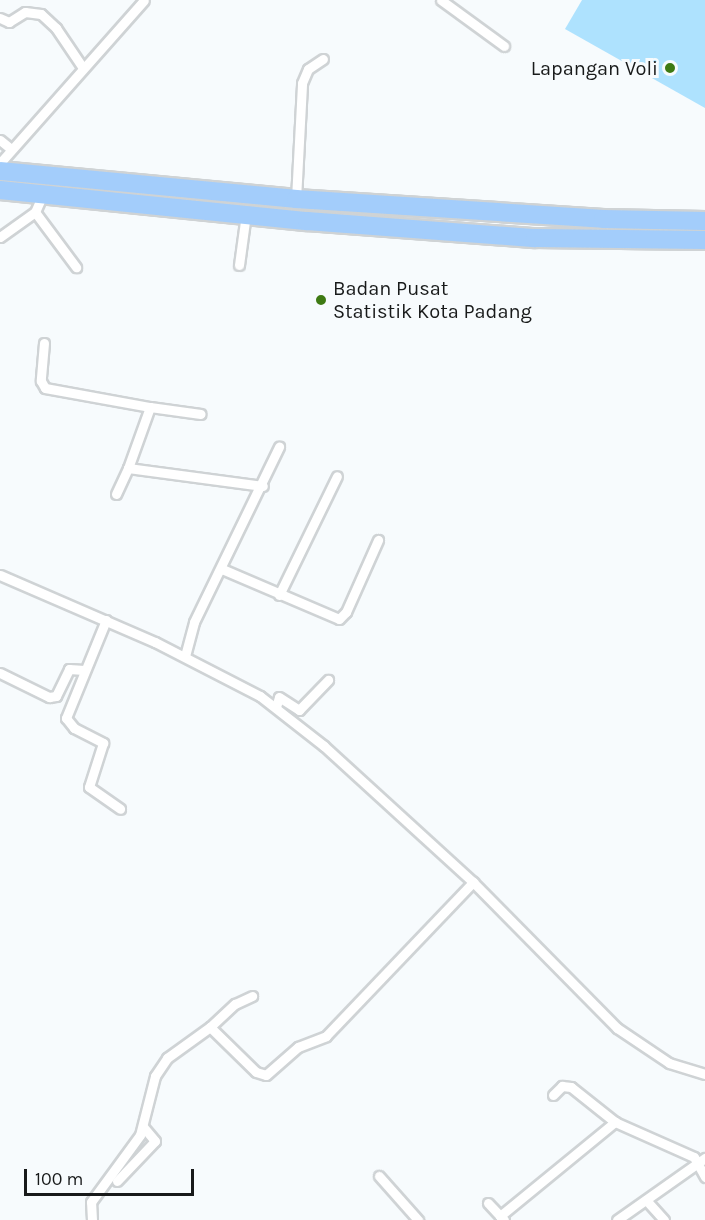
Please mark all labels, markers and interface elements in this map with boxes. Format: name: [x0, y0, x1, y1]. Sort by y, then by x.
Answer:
place label: Lapangan Voli: [531, 56, 658, 80]
marker: Lapangan Voli: [663, 61, 677, 75]
place label: Badan Pusat Statistik Kota Padang: [333, 276, 532, 323]
marker: Badan Pusat Statistik Kota Padang: [314, 293, 328, 307]
scale bar: [27, 1157, 196, 1195]
text: 100 m: [35, 1168, 83, 1190]

